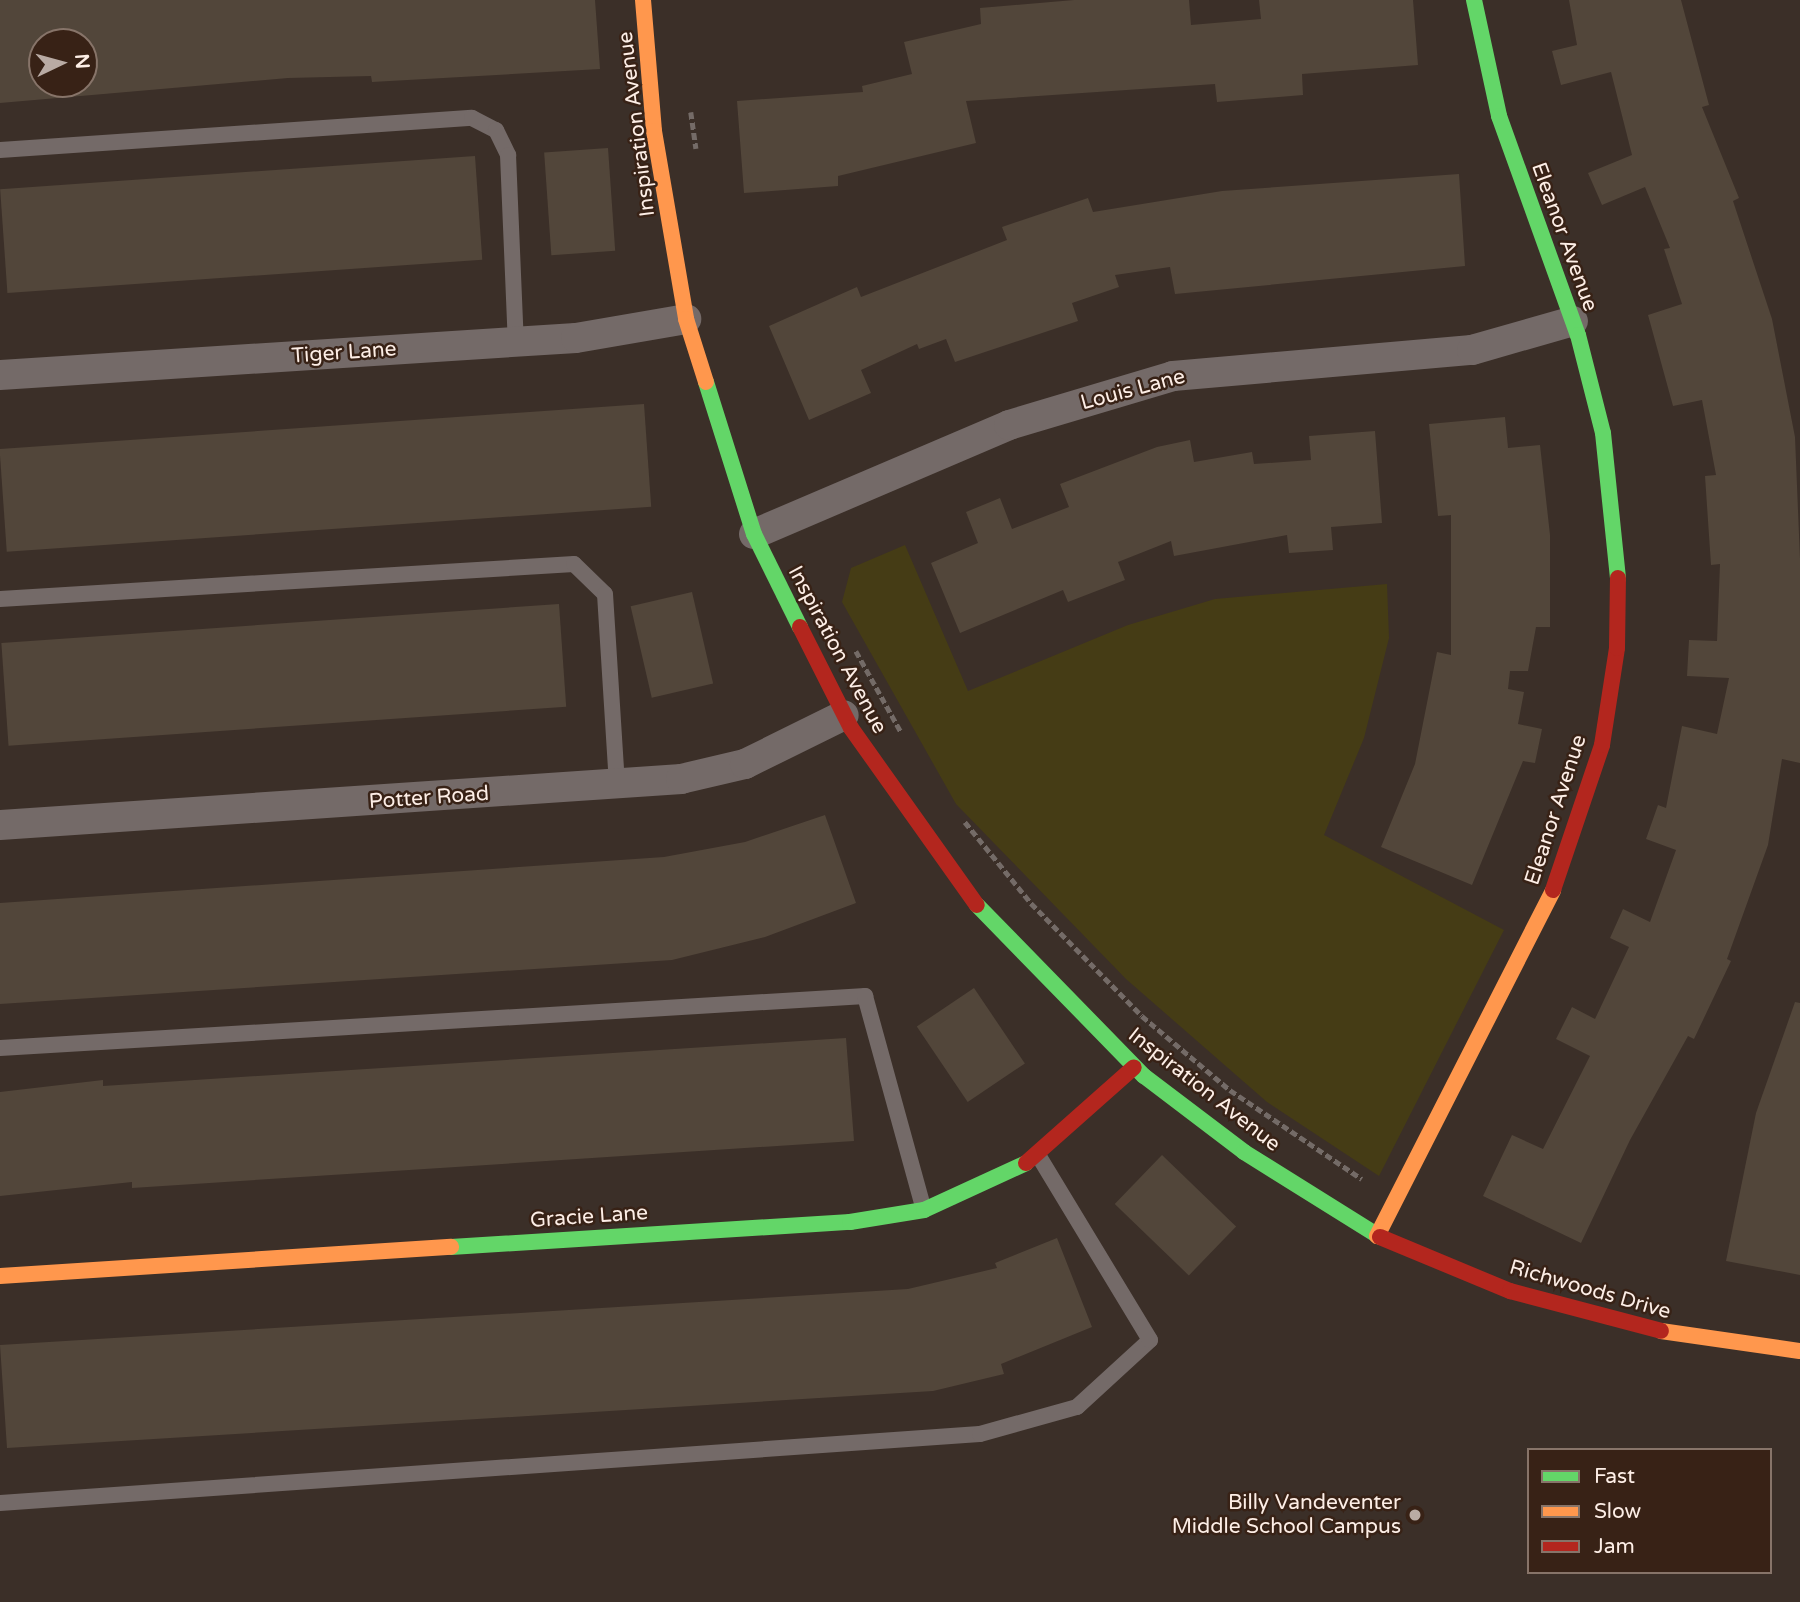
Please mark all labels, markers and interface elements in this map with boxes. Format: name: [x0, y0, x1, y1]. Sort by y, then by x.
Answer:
north arrow: [28, 28, 98, 98]
street label: Inspiration Avenue: [613, 30, 661, 218]
text: N: [70, 53, 94, 70]
street label: Eleanor Avenue: [1525, 159, 1603, 315]
street label: Tiger Lane: [291, 337, 397, 369]
street label: Louis Lane: [1078, 364, 1188, 416]
street label: Inspiration Avenue: [782, 562, 892, 738]
street label: Eleanor Avenue: [1520, 732, 1592, 888]
street label: Potter Road: [368, 781, 490, 815]
street label: Inspiration Avenue: [1123, 1023, 1285, 1157]
street label: Gracie Lane: [529, 1200, 649, 1234]
street label: Richwoods Drive: [1506, 1255, 1674, 1325]
legend: [1527, 1448, 1772, 1574]
text: Fast: [1594, 1464, 1635, 1489]
place label: Billy Vandeventer Middle School Campus: [1172, 1490, 1401, 1540]
text: Slow: [1594, 1499, 1641, 1524]
marker: Billy Vandeventer Middle School Campus: [1407, 1507, 1423, 1523]
text: Jam: [1594, 1534, 1635, 1559]

